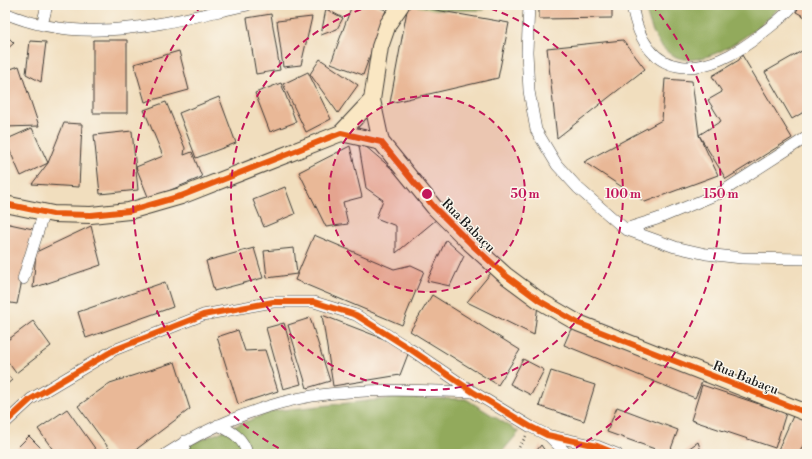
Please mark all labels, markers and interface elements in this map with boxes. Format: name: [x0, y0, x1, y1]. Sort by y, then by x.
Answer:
centre of rings: [420, 187, 434, 201]
text: 50 m: [510, 187, 540, 202]
text: 100 m: [605, 187, 641, 202]
text: 150 m: [704, 187, 738, 202]
street label: Rua Babaçu: [438, 196, 499, 256]
street label: Rua Babaçu: [710, 358, 781, 399]

